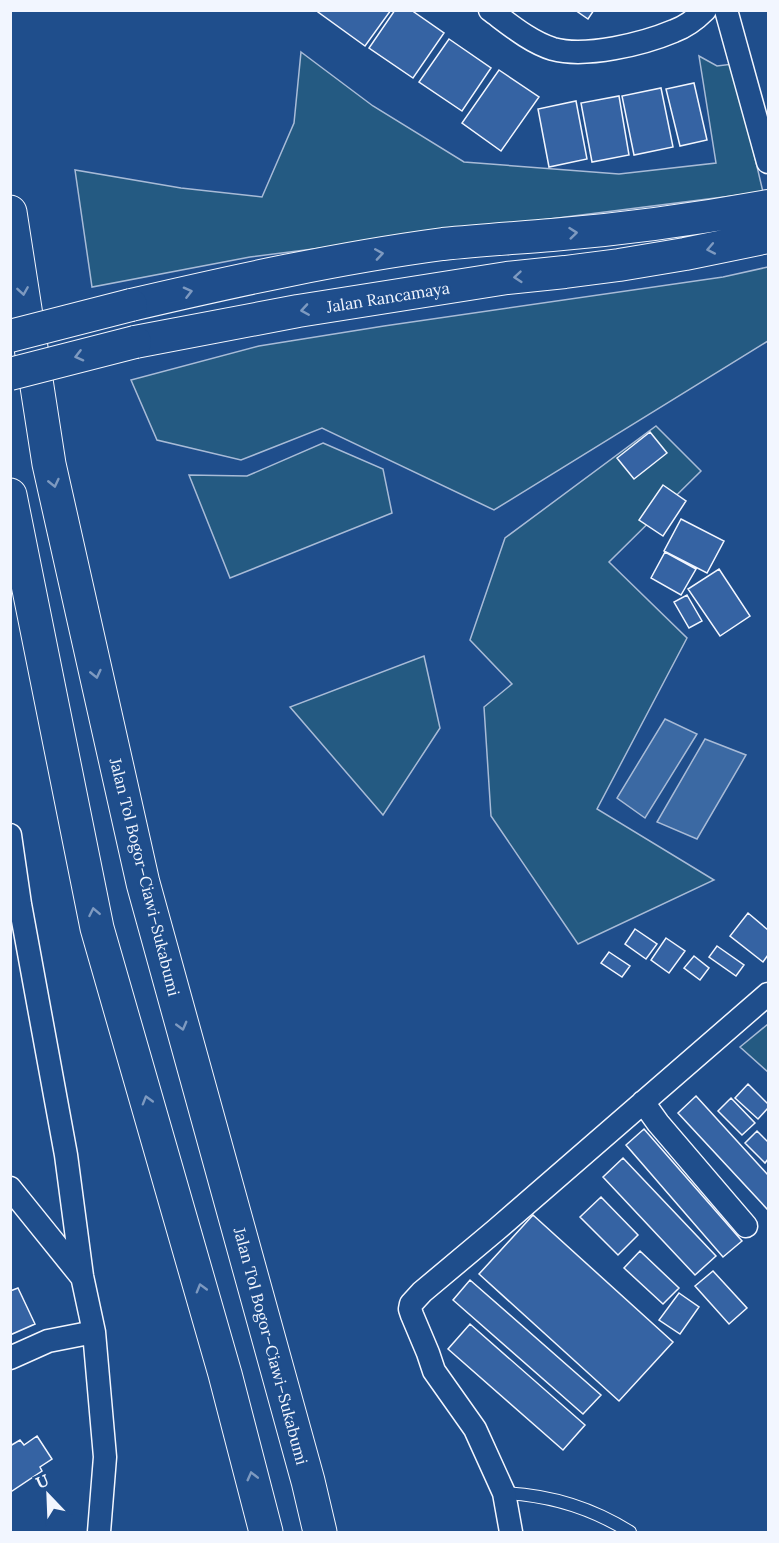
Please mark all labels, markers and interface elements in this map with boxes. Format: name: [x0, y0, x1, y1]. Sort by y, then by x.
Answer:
one-way arrow: [568, 227, 577, 240]
one-way arrow: [706, 242, 716, 255]
one-way arrow: [374, 248, 384, 260]
one-way arrow: [514, 270, 523, 283]
street label: Jalan Rancamaya: [324, 277, 451, 317]
one-way arrow: [16, 286, 28, 295]
one-way arrow: [183, 286, 193, 299]
one-way arrow: [300, 303, 310, 316]
one-way arrow: [74, 349, 84, 361]
one-way arrow: [46, 478, 59, 488]
one-way arrow: [89, 668, 102, 678]
street label: Jalan Tol Bogor–Ciawi–Sukabumi: [105, 755, 184, 998]
one-way arrow: [88, 908, 101, 918]
one-way arrow: [175, 1020, 187, 1031]
one-way arrow: [142, 1095, 154, 1106]
street label: Jalan Tol Bogor–Ciawi–Sukabumi: [229, 1224, 312, 1467]
one-way arrow: [196, 1283, 208, 1294]
north arrow: [18, 1465, 78, 1525]
text: U: [33, 1470, 52, 1493]
one-way arrow: [246, 1471, 259, 1481]

